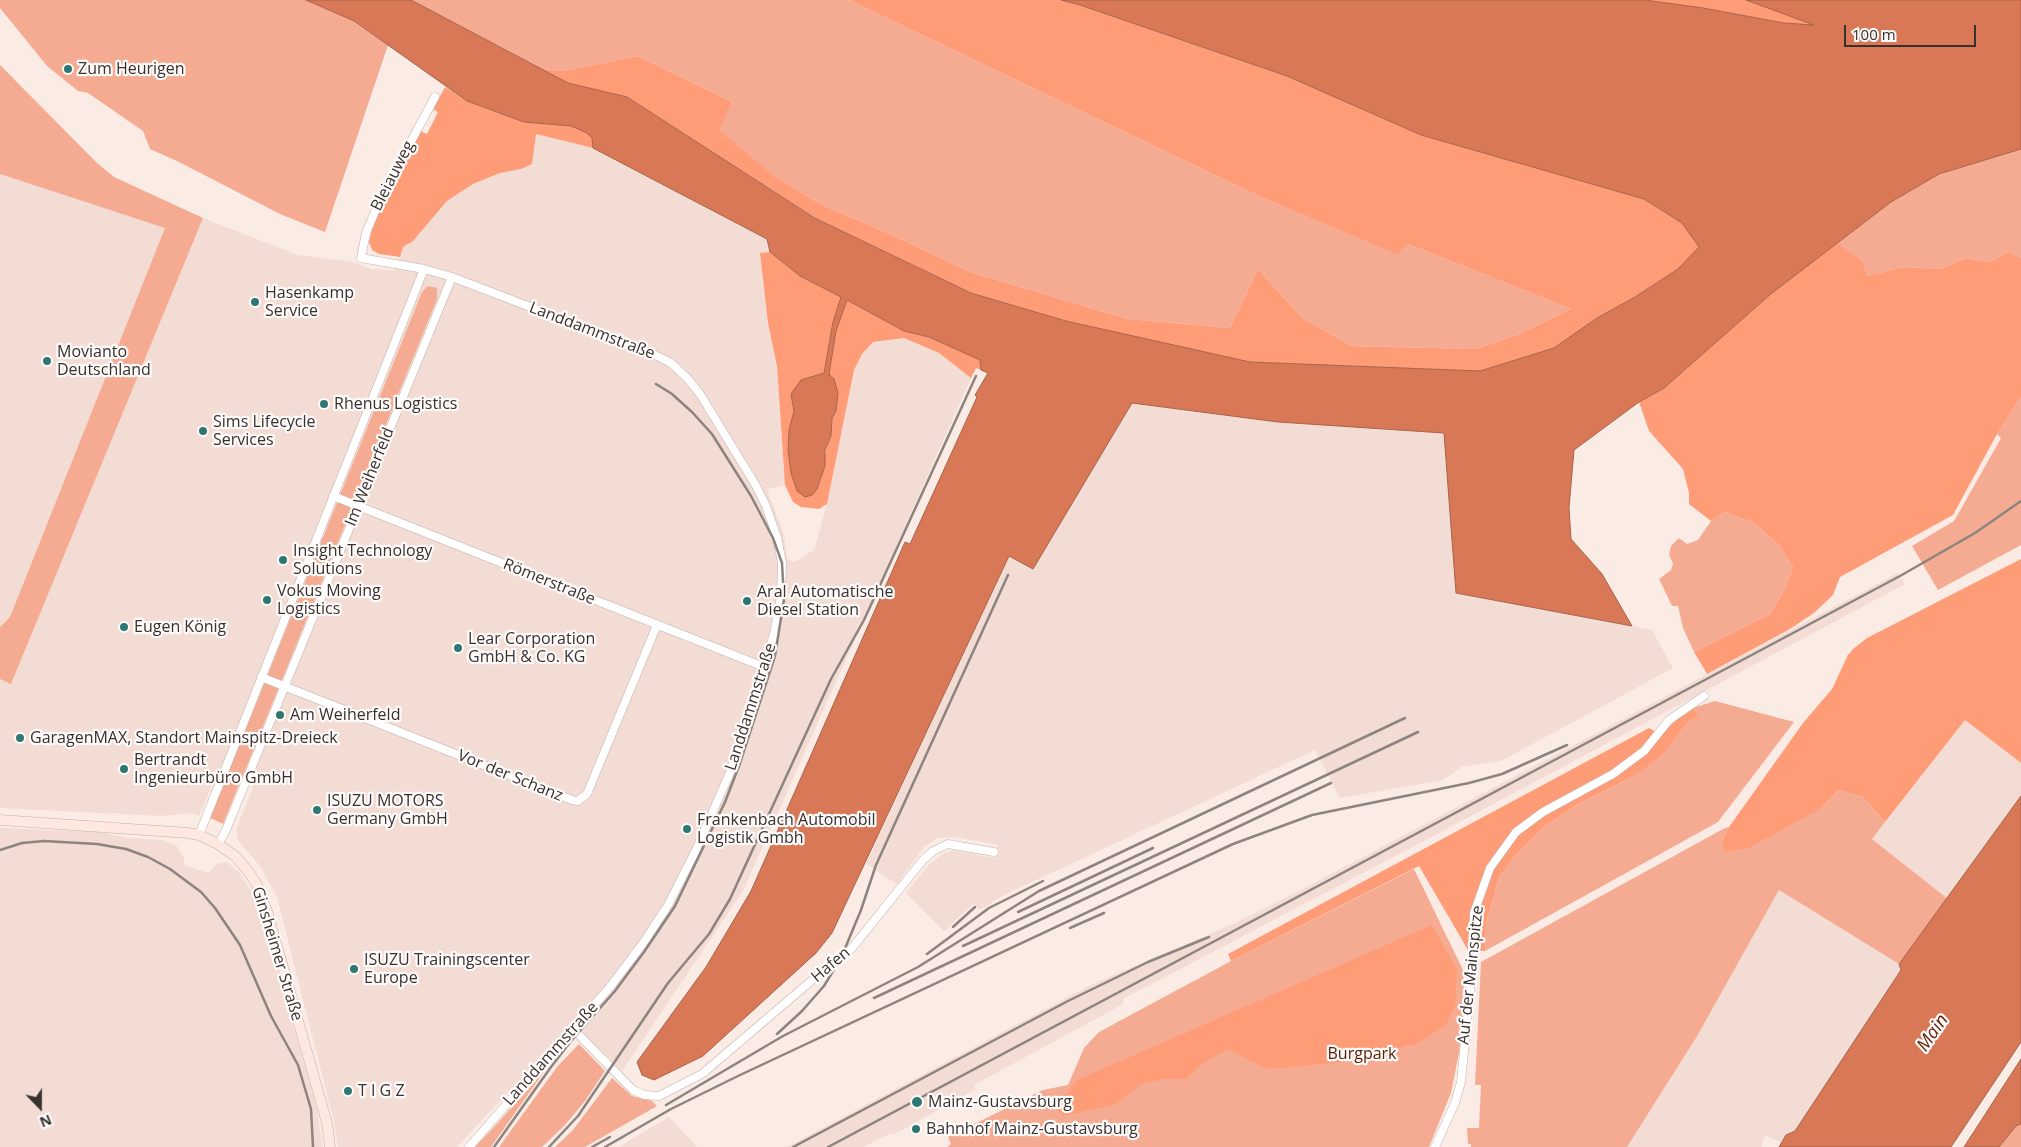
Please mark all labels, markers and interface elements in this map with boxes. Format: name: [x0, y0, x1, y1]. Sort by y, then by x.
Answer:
scale bar: [1846, 15, 1978, 47]
text: 100 m: [1852, 24, 1896, 44]
place label: Zum Heurigen: [78, 59, 185, 79]
marker: Zum Heurigen: [62, 63, 74, 75]
street label: Bleiauweg: [367, 138, 419, 214]
place label: Hasenkamp Service: [265, 283, 354, 321]
marker: Hasenkamp Service: [249, 296, 261, 308]
street label: Landdammstraße: [527, 298, 657, 364]
place label: Movianto Deutschland: [57, 342, 151, 380]
marker: Movianto Deutschland: [41, 355, 53, 367]
place label: Rhenus Logistics: [334, 394, 457, 414]
marker: Rhenus Logistics: [318, 398, 330, 410]
place label: Sims Lifecycle Services: [213, 412, 316, 450]
marker: Sims Lifecycle Services: [197, 425, 209, 437]
street label: Im Weiherfeld: [341, 425, 399, 529]
place label: Insight Technology Solutions: [293, 541, 432, 579]
marker: Insight Technology Solutions: [277, 554, 289, 566]
street label: Römerstraße: [500, 555, 598, 609]
place label: Vokus Moving Logistics: [277, 581, 381, 619]
place label: Aral Automatische Diesel Station: [757, 582, 894, 620]
marker: Vokus Moving Logistics: [261, 594, 273, 606]
marker: Aral Automatische Diesel Station: [741, 595, 753, 607]
place label: Eugen König: [134, 617, 226, 637]
marker: Eugen König: [118, 621, 130, 633]
place label: Lear Corporation GmbH & Co. KG: [468, 629, 595, 667]
street label: Landdammstraße: [721, 641, 781, 773]
marker: Lear Corporation GmbH & Co. KG: [452, 642, 464, 654]
place label: Am Weiherfeld: [290, 705, 400, 725]
marker: Am Weiherfeld: [274, 709, 286, 721]
place label: GaragenMAX, Standort Mainspitz-Dreieck: [30, 728, 338, 748]
marker: GaragenMAX, Standort Mainspitz-Dreieck: [14, 732, 26, 744]
street label: Vor der Schanz: [455, 746, 565, 806]
place label: Bertrandt Ingenieurbüro GmbH: [134, 750, 293, 788]
marker: Bertrandt Ingenieurbüro GmbH: [118, 763, 130, 775]
place label: ISUZU MOTORS Germany GmbH: [327, 791, 448, 829]
marker: ISUZU MOTORS Germany GmbH: [311, 804, 323, 816]
place label: Frankenbach Automobil Logistik Gmbh: [697, 810, 876, 848]
marker: Frankenbach Automobil Logistik Gmbh: [681, 823, 693, 835]
street label: Ginsheimer Straße: [247, 885, 307, 1023]
street label: Auf der Mainspitze: [1454, 905, 1488, 1045]
street label: Hafen: [808, 943, 854, 987]
place label: ISUZU Trainingscenter Europe: [364, 950, 530, 988]
marker: ISUZU Trainingscenter Europe: [348, 963, 360, 975]
street label: Landdammstraße: [499, 998, 603, 1110]
water label: Main: [1913, 1010, 1953, 1056]
park label: Burgpark: [1328, 1044, 1396, 1064]
place label: T I G Z: [358, 1081, 405, 1101]
north arrow: [15, 1082, 65, 1132]
marker: T I G Z: [342, 1085, 354, 1097]
place label: Mainz-Gustavsburg: [928, 1092, 1072, 1112]
marker: Mainz-Gustavsburg: [910, 1095, 924, 1109]
text: N: [37, 1110, 55, 1132]
place label: Bahnhof Mainz-Gustavsburg: [926, 1119, 1138, 1139]
marker: Bahnhof Mainz-Gustavsburg: [910, 1123, 922, 1135]

